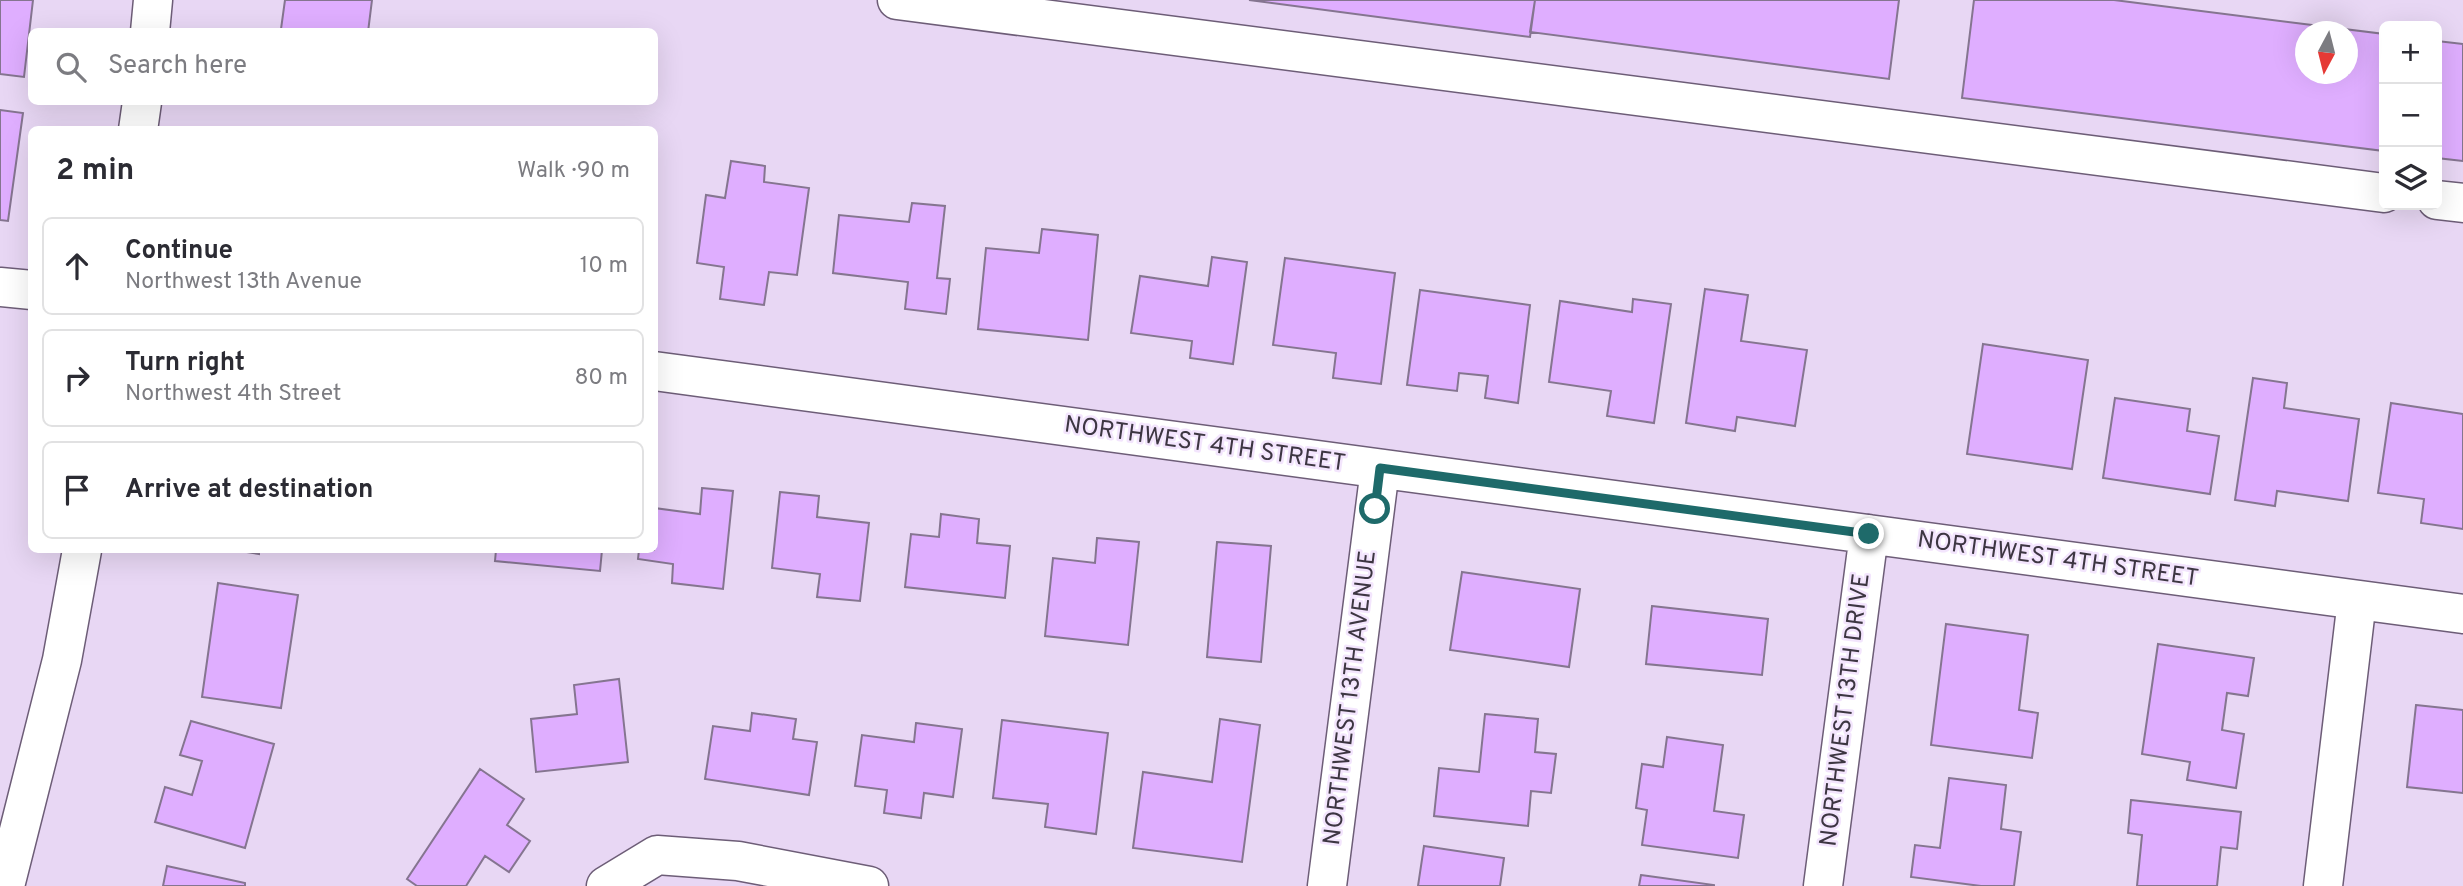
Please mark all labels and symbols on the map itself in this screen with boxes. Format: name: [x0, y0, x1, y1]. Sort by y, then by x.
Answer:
north arrow: [2295, 21, 2358, 84]
street label: NORTHWEST 4TH STREET: [1062, 410, 1348, 480]
route start: [1359, 493, 1390, 524]
route end: [1853, 518, 1884, 549]
street label: NORTHWEST 4TH STREET: [1915, 525, 2201, 595]
street label: NORTHWEST 13TH AVENUE: [1318, 549, 1384, 847]
street label: NORTHWEST 13TH DRIVE: [1814, 572, 1878, 848]

